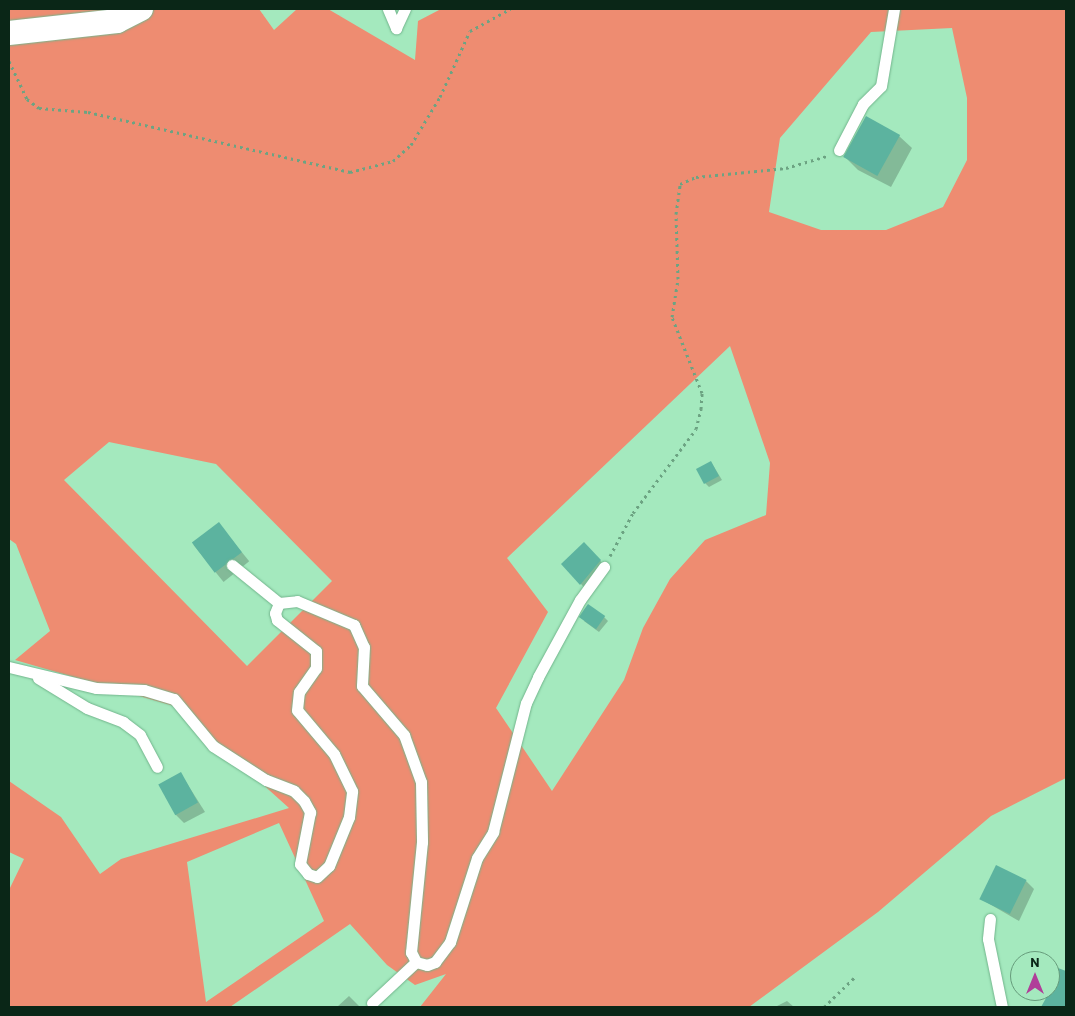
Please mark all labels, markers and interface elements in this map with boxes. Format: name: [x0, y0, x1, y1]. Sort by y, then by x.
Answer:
north arrow: [1010, 951, 1060, 1001]
text: N: [1030, 953, 1040, 970]

